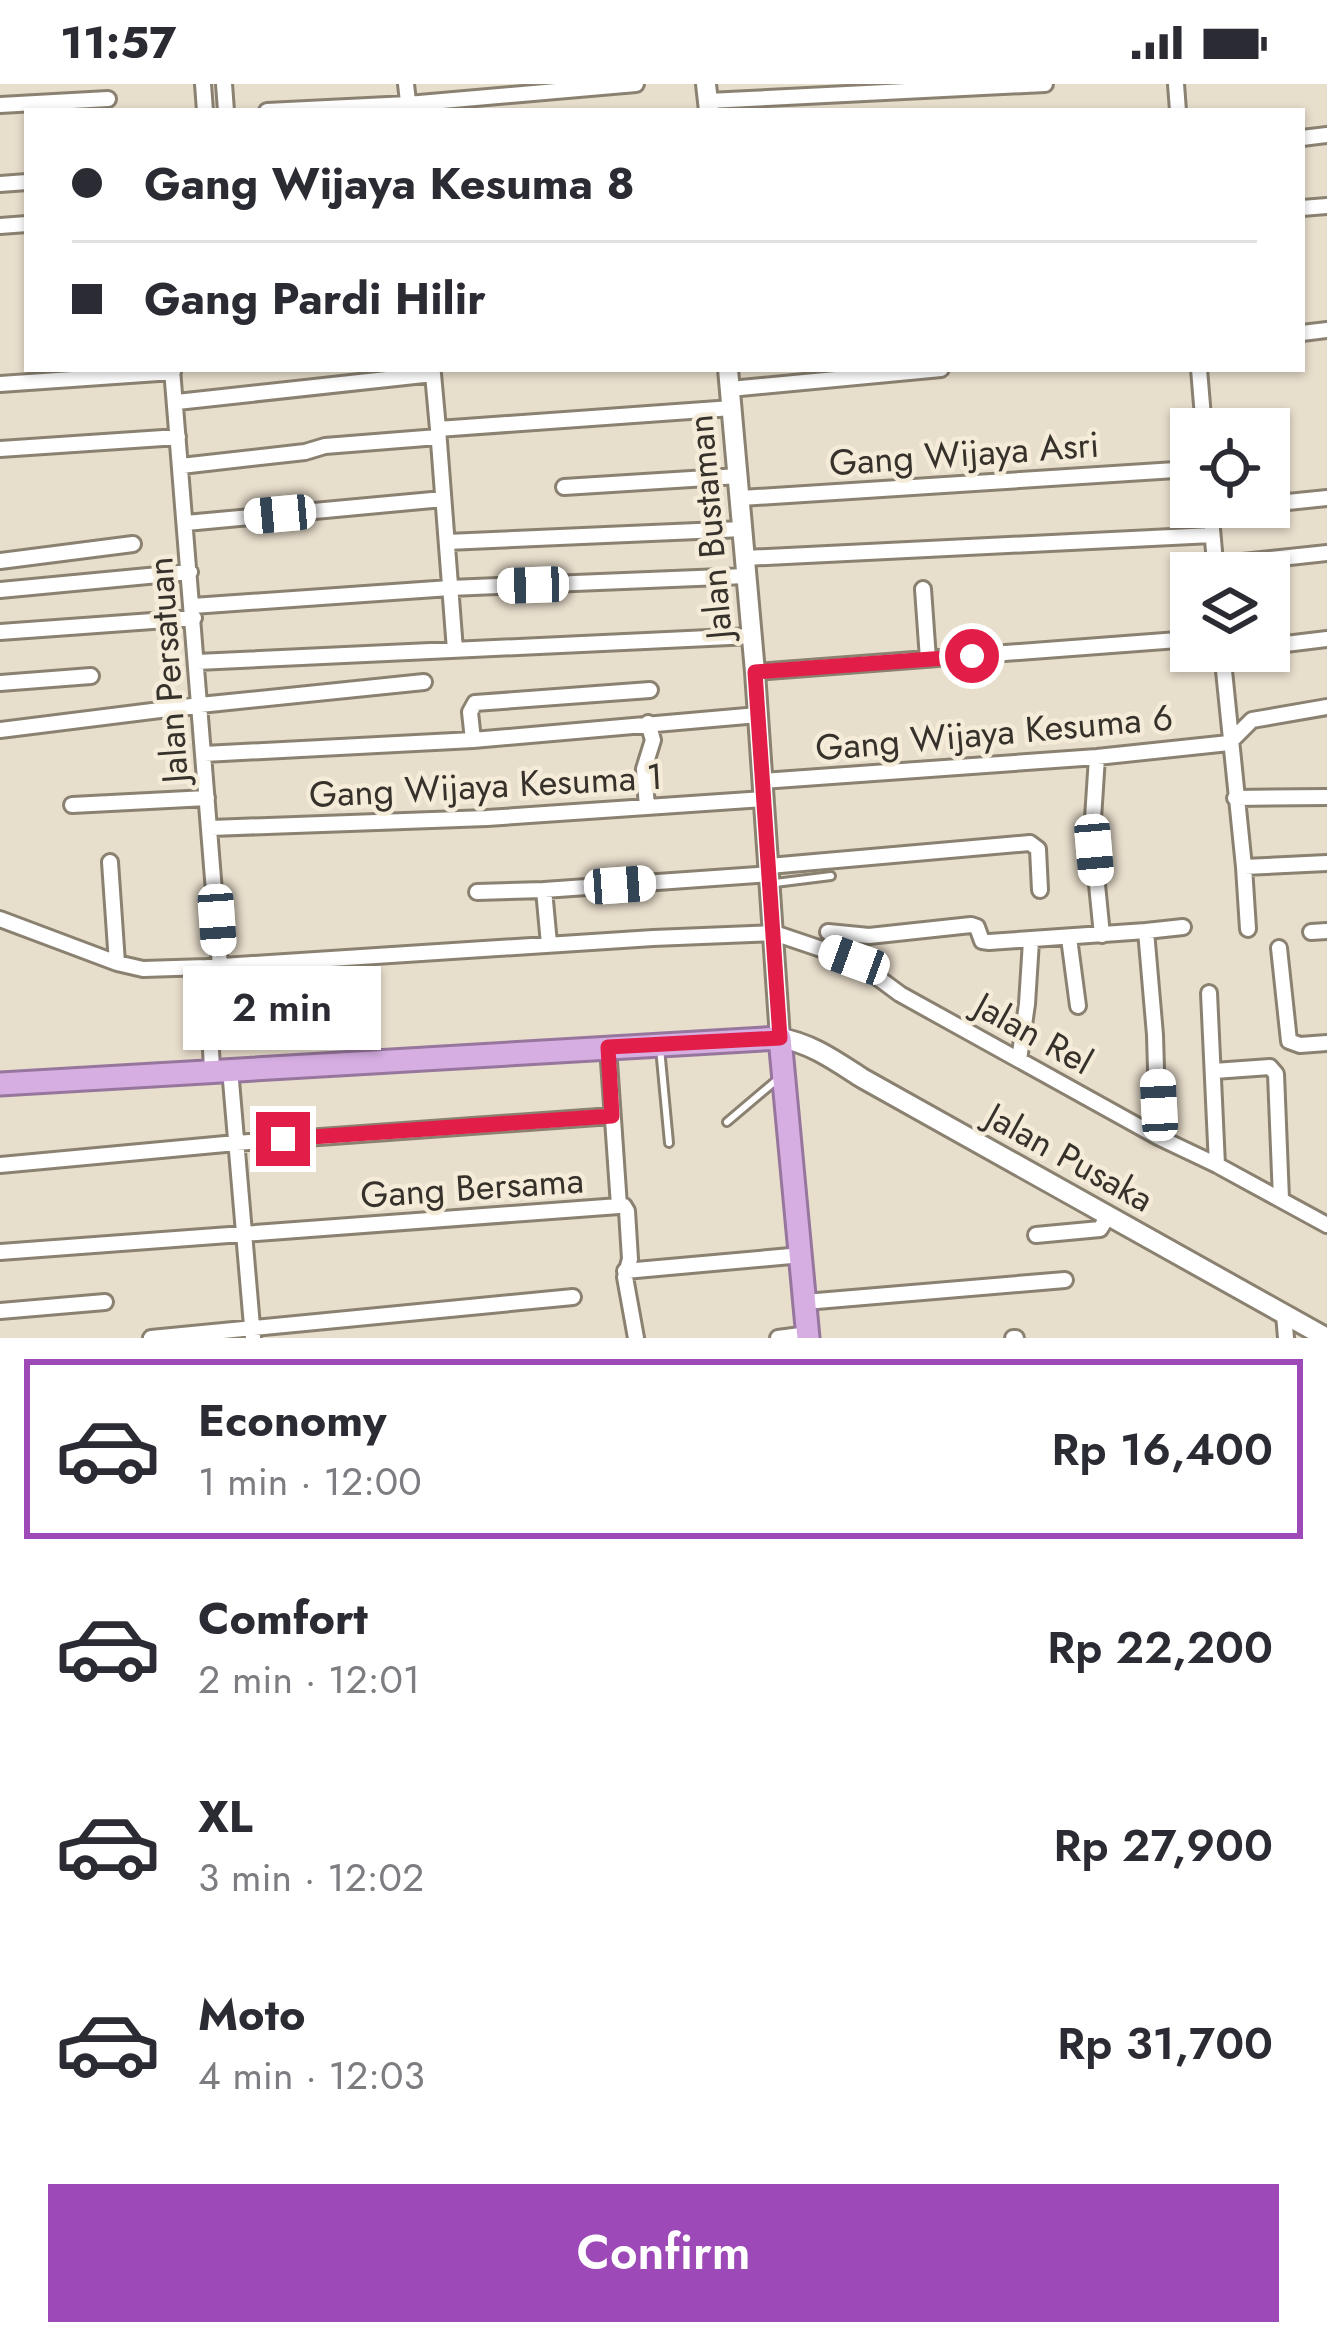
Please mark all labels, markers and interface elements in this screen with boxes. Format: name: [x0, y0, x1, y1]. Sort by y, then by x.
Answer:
text: 11:57: [60, 10, 176, 75]
text: Gang Wijaya Kesuma 8: [144, 151, 635, 216]
text: Gang Pardi Hilir: [144, 266, 486, 331]
map controls: [1170, 408, 1290, 672]
button: locate: [1170, 408, 1290, 528]
street label: Jalan Bustaman: [673, 413, 745, 645]
street label: Gang Wijaya Asri: [827, 418, 1101, 488]
car: [243, 493, 317, 535]
button: layers: [1170, 552, 1290, 672]
street label: Jalan Persatuan: [133, 555, 201, 789]
car: [496, 566, 570, 604]
route start: [945, 629, 999, 683]
street label: Gang Wijaya Kesuma 6: [813, 690, 1175, 774]
street label: Gang Wijaya Kesuma 1: [308, 750, 664, 820]
car: [1073, 813, 1115, 887]
car: [583, 865, 657, 905]
car: [197, 883, 237, 957]
car: [814, 931, 894, 989]
callout: 2 min: [184, 965, 382, 1049]
street label: Jalan Rel: [962, 977, 1103, 1087]
text: 2 min: [232, 979, 332, 1036]
car: [1139, 1068, 1179, 1142]
street label: Jalan Pusaka: [973, 1088, 1163, 1224]
route end: [256, 1112, 310, 1166]
street label: Gang Bersama: [359, 1153, 585, 1221]
text: Economy: [198, 1388, 386, 1453]
icon: car: [54, 1395, 162, 1503]
text: Rp 16,400: [1052, 1417, 1273, 1482]
text: 1 min · 12:00: [198, 1453, 422, 1510]
text: Comfort: [198, 1586, 368, 1651]
icon: car: [54, 1593, 162, 1701]
text: Rp 22,200: [1047, 1615, 1273, 1680]
text: 2 min · 12:01: [198, 1651, 420, 1708]
text: XL: [198, 1784, 253, 1849]
icon: car: [54, 1791, 162, 1899]
text: Rp 27,900: [1054, 1813, 1273, 1878]
text: 3 min · 12:02: [198, 1849, 424, 1906]
text: Moto: [198, 1982, 306, 2047]
icon: car: [54, 1989, 162, 2097]
text: Rp 31,700: [1057, 2011, 1273, 2076]
text: 4 min · 12:03: [198, 2047, 425, 2104]
button: Confirm: [48, 2184, 1279, 2322]

